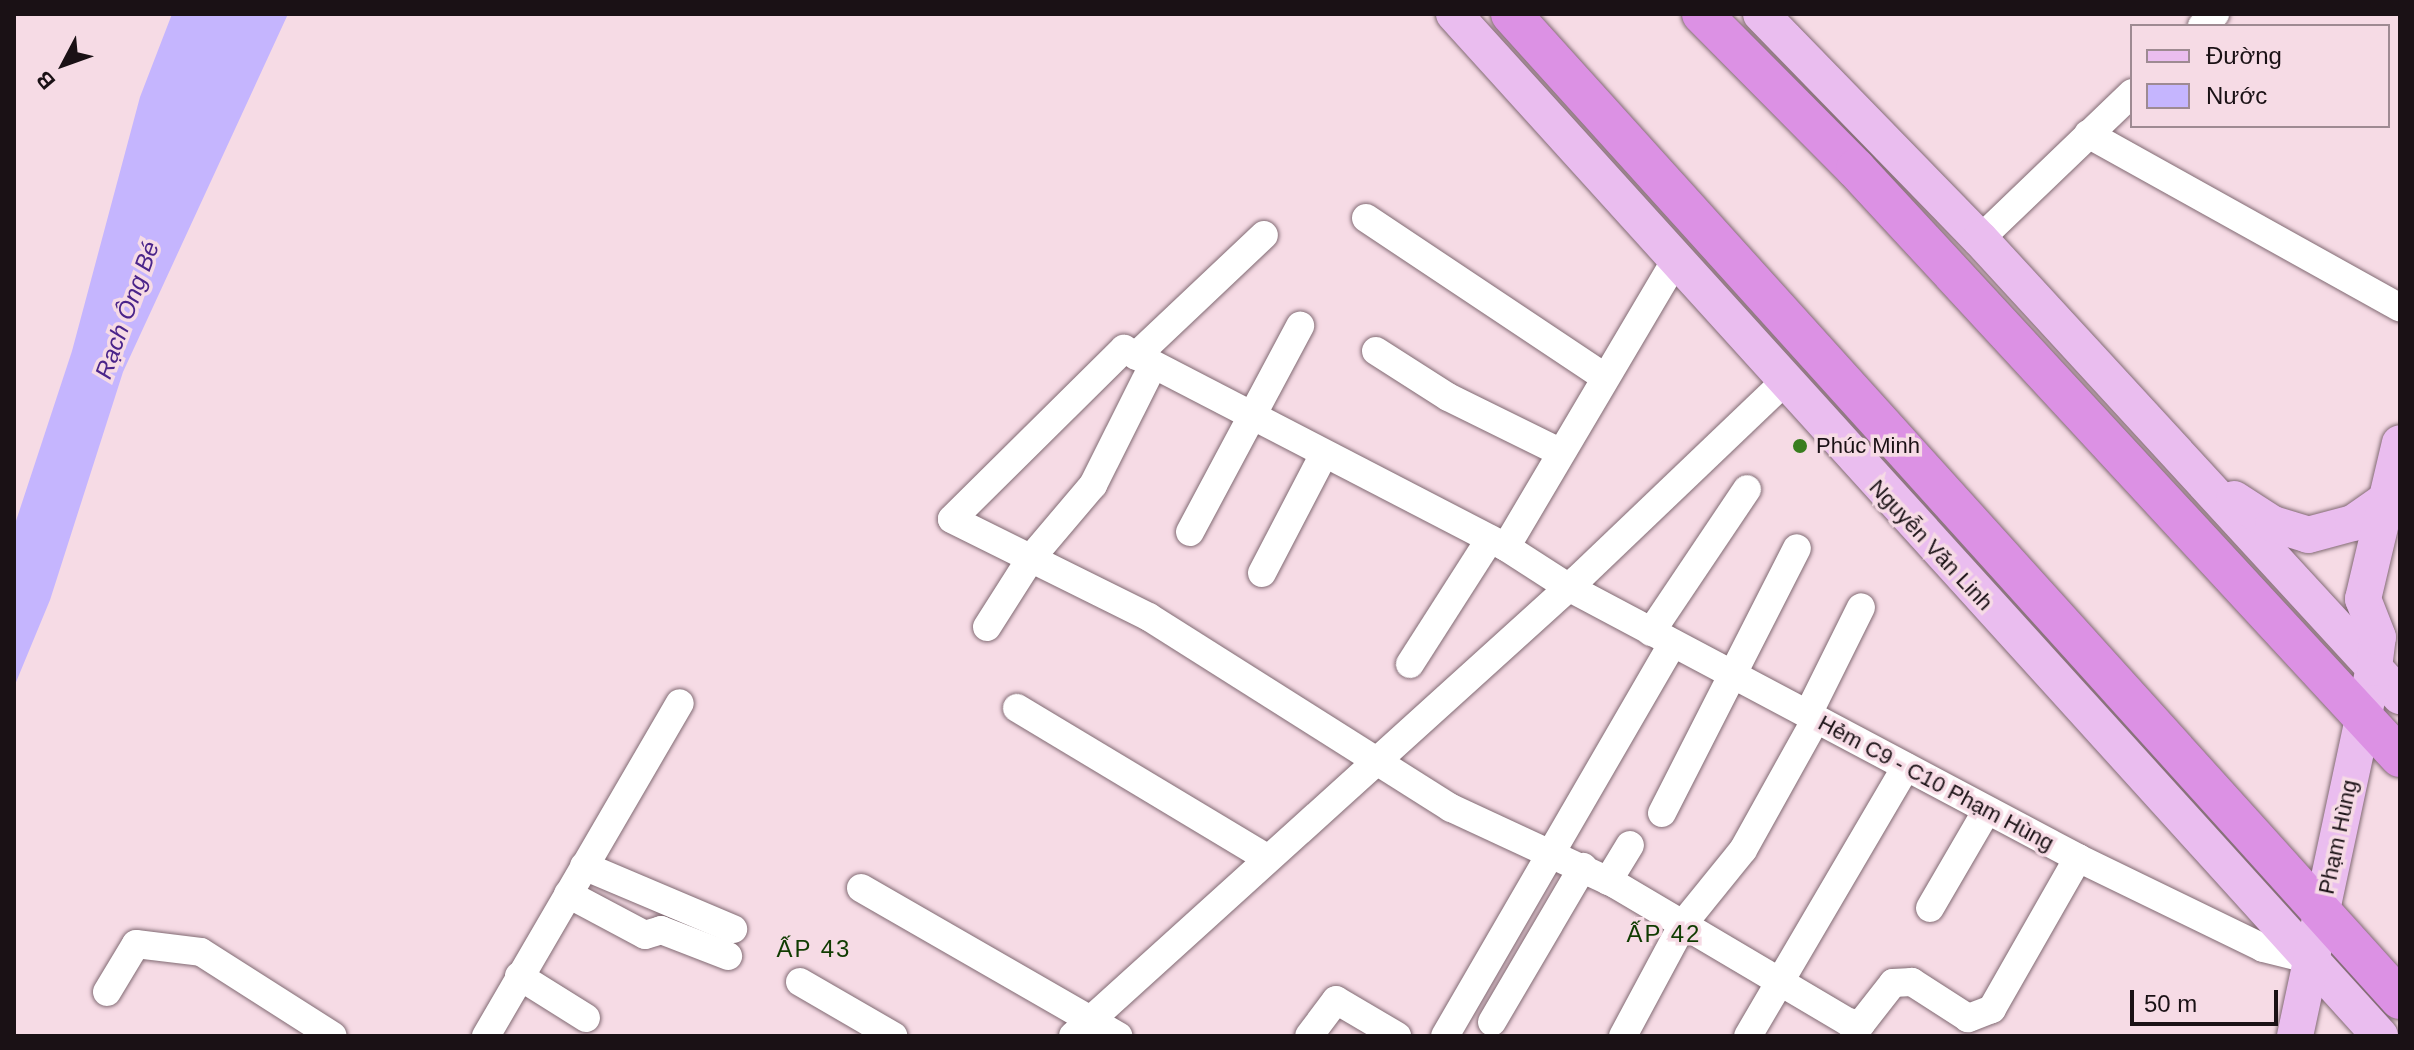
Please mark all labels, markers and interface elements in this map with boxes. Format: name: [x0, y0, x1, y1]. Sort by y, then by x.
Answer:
north arrow: [24, 24, 104, 104]
legend: [2130, 24, 2390, 128]
text: Đường: [2206, 42, 2282, 69]
text: B: [31, 66, 60, 94]
text: Nước: [2206, 82, 2267, 109]
water label: Rạch Ông Bé: [89, 237, 165, 383]
place label: Phúc Minh: [1816, 433, 1920, 459]
marker: Phúc Minh: [1791, 437, 1809, 455]
street label: Nguyễn Văn Linh: [1864, 474, 1998, 616]
street label: Hẻm C9 - C10 Phạm Hùng: [1814, 710, 2058, 856]
street label: Phạm Hùng: [2313, 777, 2363, 897]
district label: ẤP 42: [1626, 920, 1702, 948]
district label: ẤP 43: [776, 935, 852, 963]
scale bar: [2134, 974, 2282, 1024]
text: 50 m: [2144, 990, 2197, 1017]

